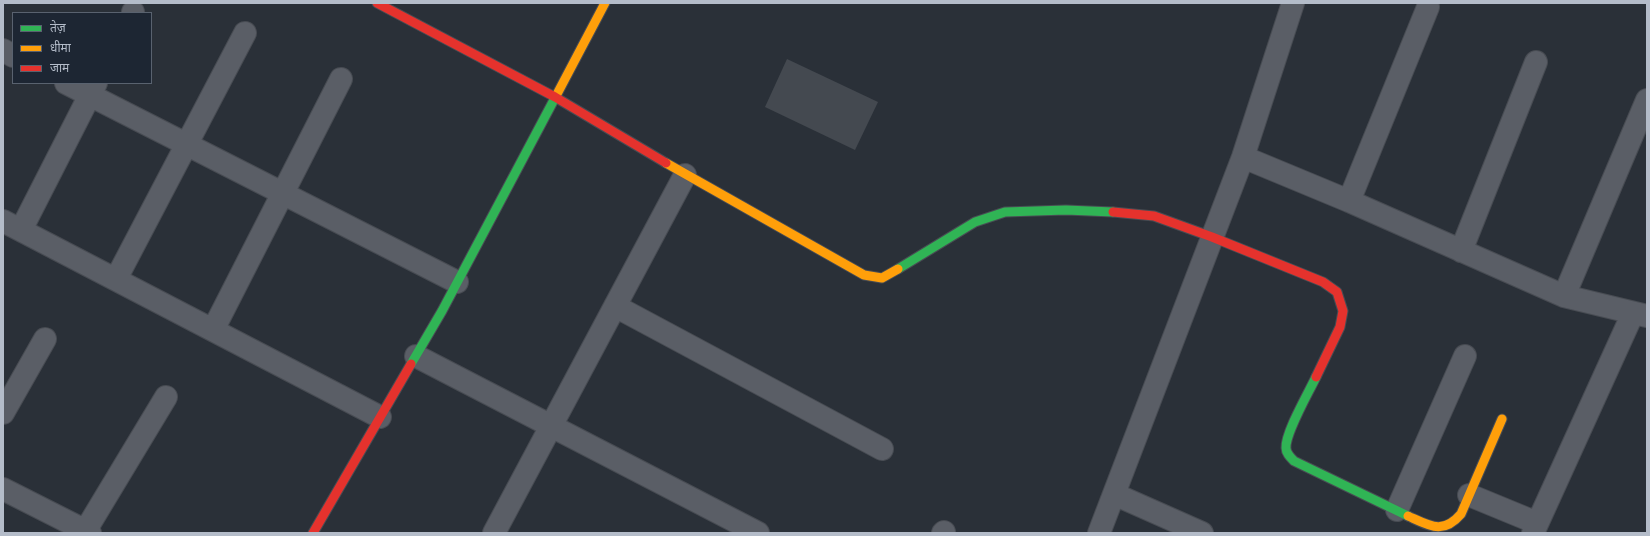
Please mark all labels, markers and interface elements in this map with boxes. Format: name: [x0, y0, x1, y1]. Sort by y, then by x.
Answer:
legend: [12, 12, 152, 84]
text: तेज़: [50, 20, 66, 35]
text: धीमा: [50, 40, 71, 55]
text: जाम: [50, 60, 69, 75]

